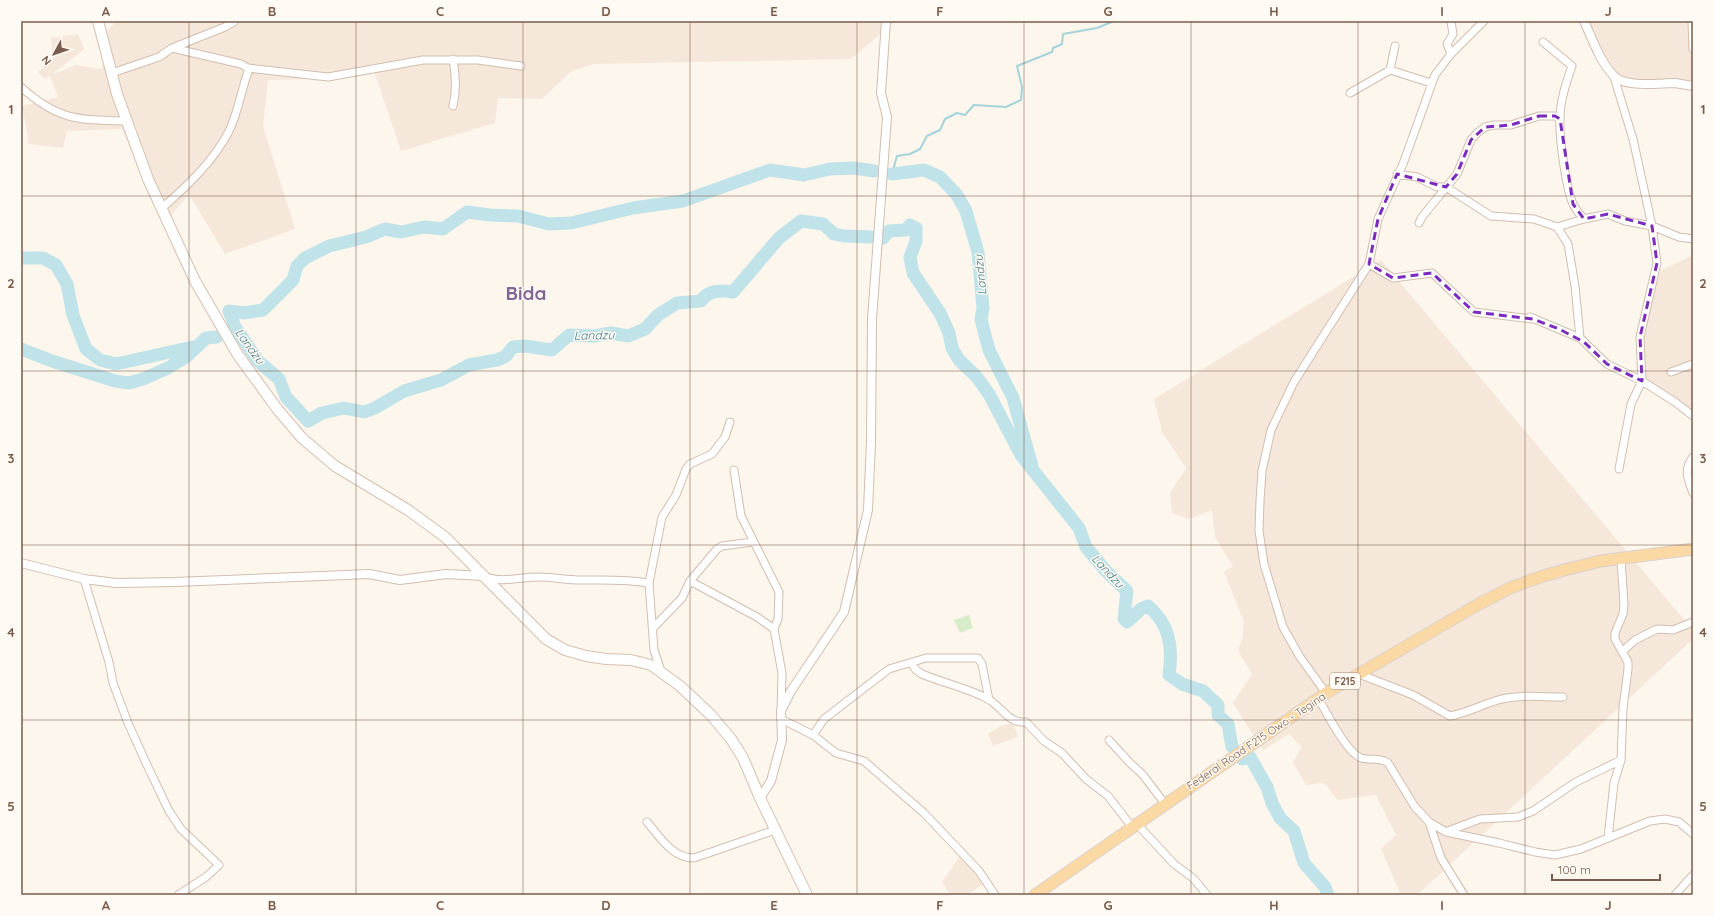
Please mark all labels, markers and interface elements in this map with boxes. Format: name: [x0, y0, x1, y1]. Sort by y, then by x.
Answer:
text: A: [102, 3, 111, 19]
text: B: [268, 3, 276, 19]
text: C: [436, 3, 444, 19]
text: D: [601, 3, 611, 19]
text: E: [770, 3, 778, 19]
text: F: [936, 3, 944, 19]
text: G: [1103, 3, 1113, 19]
text: H: [1269, 3, 1279, 19]
text: I: [1440, 3, 1444, 19]
text: J: [1604, 3, 1612, 19]
north arrow: [34, 34, 74, 74]
text: N: [38, 53, 54, 68]
text: 1: [8, 101, 14, 117]
text: 1: [1700, 101, 1706, 117]
water label: Landzu: [970, 253, 990, 296]
text: 2: [7, 275, 15, 291]
text: 2: [1699, 275, 1707, 291]
district label: Bida: [506, 281, 546, 305]
water label: Landzu: [232, 325, 269, 368]
water label: Landzu: [574, 327, 616, 343]
text: 3: [8, 450, 15, 466]
text: 3: [1700, 450, 1707, 466]
water label: Landzu: [1089, 551, 1128, 592]
text: 4: [7, 624, 15, 640]
text: 4: [1699, 624, 1707, 640]
road number: F215: [1330, 673, 1360, 689]
street label: Federal Road F215 Owo - Tegina: [1184, 689, 1328, 793]
text: 5: [7, 798, 15, 814]
text: 5: [1699, 798, 1707, 814]
scale bar: [1552, 856, 1660, 882]
text: 100 m: [1558, 862, 1591, 877]
text: A: [102, 897, 111, 913]
text: B: [268, 897, 276, 913]
text: C: [436, 897, 444, 913]
text: D: [601, 897, 611, 913]
text: E: [770, 897, 778, 913]
text: F: [936, 897, 944, 913]
text: G: [1103, 897, 1113, 913]
text: H: [1269, 897, 1279, 913]
text: I: [1440, 897, 1444, 913]
text: J: [1604, 897, 1612, 913]

